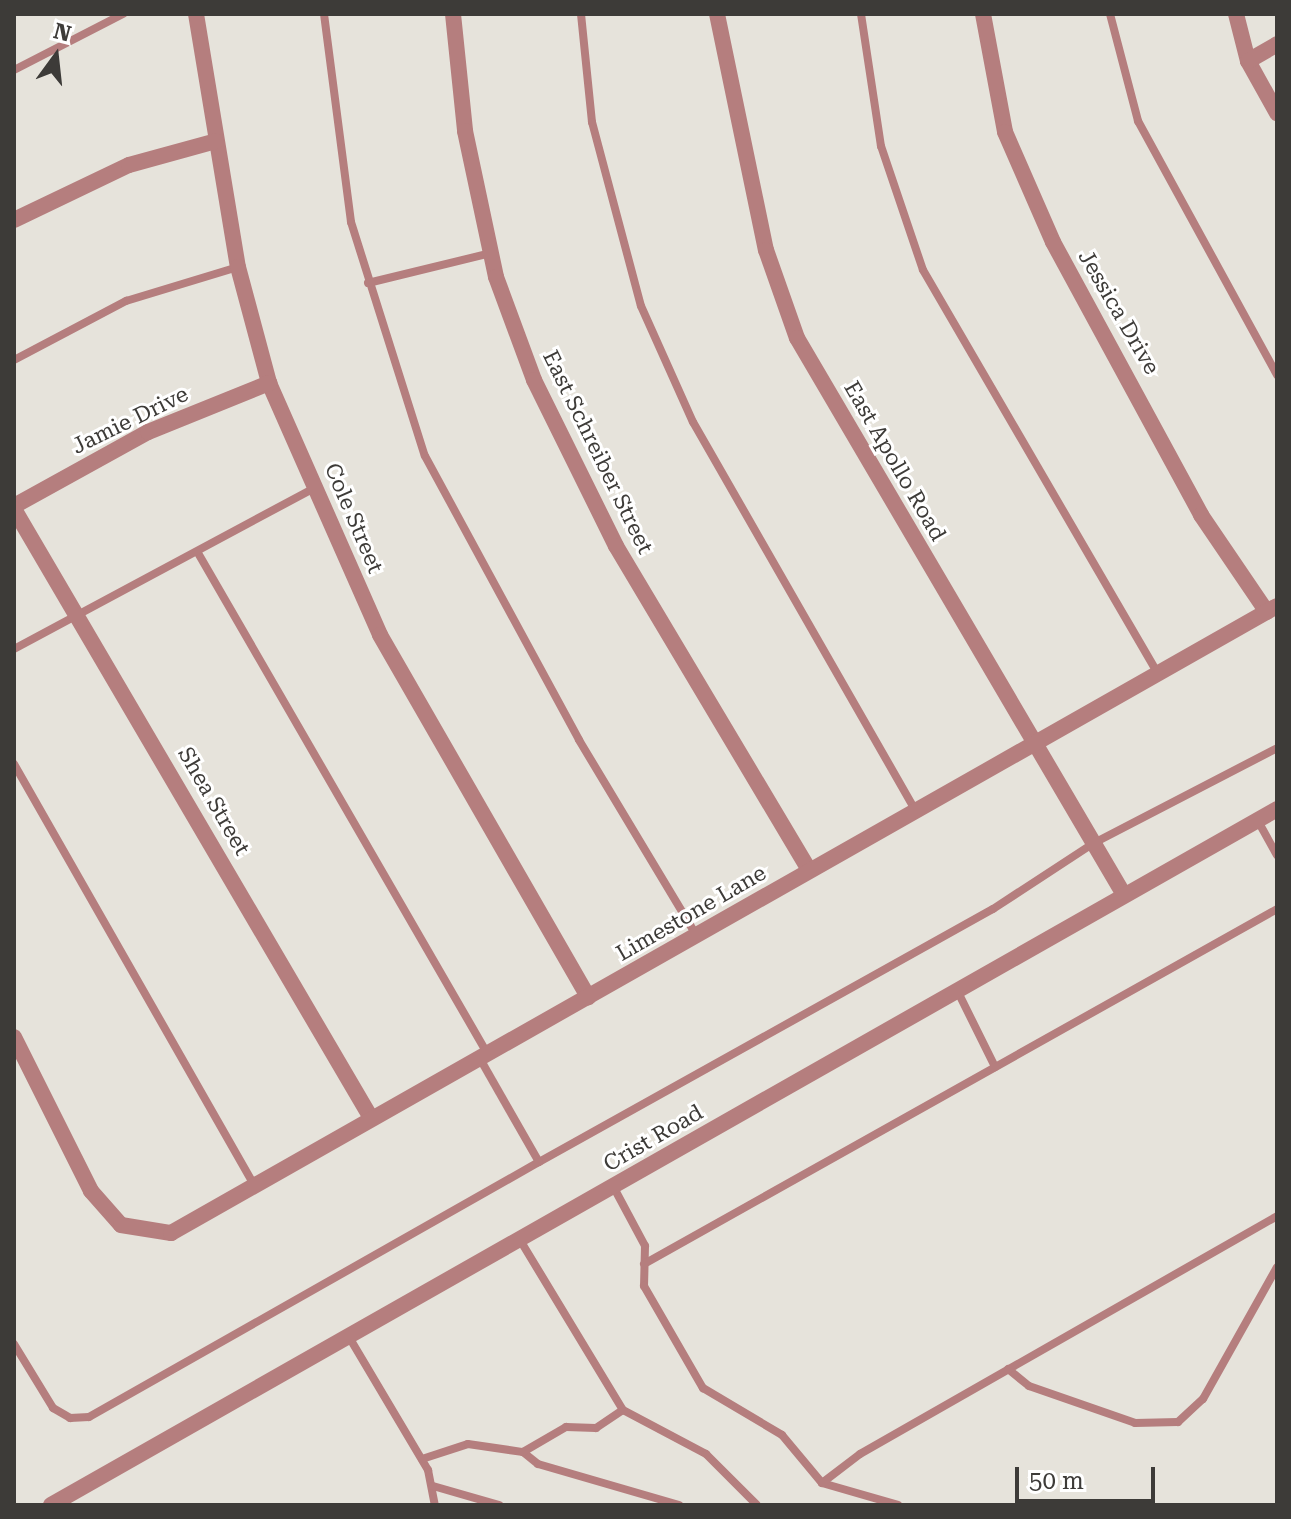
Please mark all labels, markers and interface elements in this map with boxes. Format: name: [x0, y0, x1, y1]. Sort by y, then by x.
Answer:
north arrow: [16, 16, 96, 96]
text: N: [51, 18, 74, 47]
street label: Jessica Drive: [1073, 245, 1165, 379]
street label: East Schreiber Street: [537, 346, 659, 558]
street label: East Apollo Road: [839, 376, 951, 546]
street label: Jamie Drive: [68, 381, 192, 459]
street label: Cole Street: [319, 459, 389, 577]
street label: Shea Street: [172, 742, 256, 860]
street label: Limestone Lane: [611, 859, 771, 967]
street label: Crist Road: [599, 1099, 707, 1177]
scale bar: [1019, 1451, 1159, 1501]
text: 50 m: [1029, 1467, 1084, 1495]

